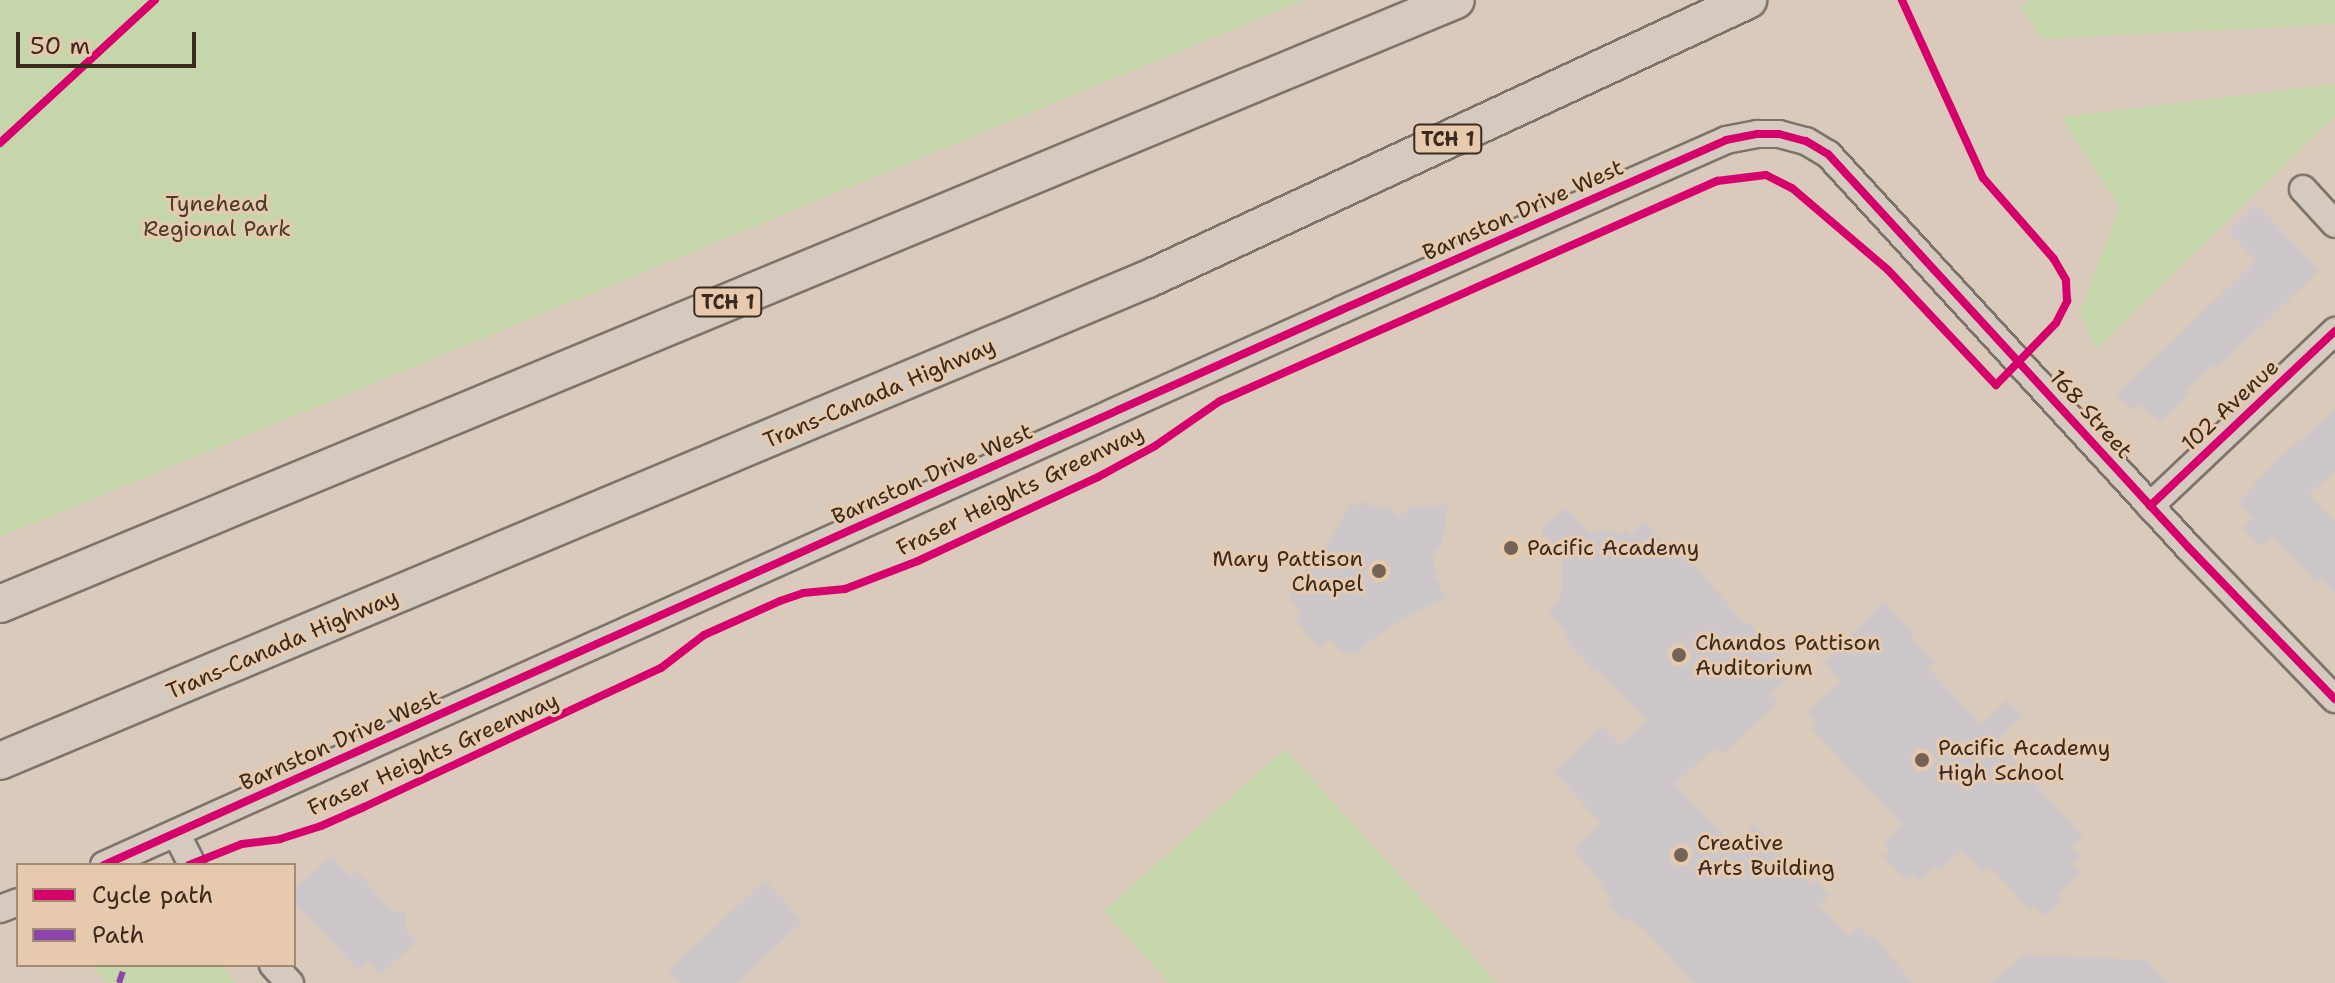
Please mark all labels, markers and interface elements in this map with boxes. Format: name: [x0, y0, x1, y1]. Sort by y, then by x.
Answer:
scale bar: [20, 16, 200, 66]
text: 50 m: [30, 30, 90, 62]
road number: TCH 1: [1412, 123, 1484, 155]
street label: Barnston Drive West: [1419, 154, 1627, 266]
park label: Tynehead Regional Park: [143, 190, 291, 242]
road number: TCH 1: [692, 286, 764, 318]
street label: Trans-Canada Highway: [759, 332, 999, 454]
street label: 102 Avenue: [2176, 353, 2284, 457]
street label: 168 Street: [2044, 364, 2138, 464]
street label: Barnston Drive West: [828, 418, 1036, 530]
street label: Fraser Heights Greenway: [892, 419, 1148, 561]
place label: Pacific Academy: [1527, 535, 1699, 561]
marker: Pacific Academy: [1502, 539, 1520, 557]
place label: Mary Pattison Chapel: [1212, 545, 1363, 596]
marker: Mary Pattison Chapel: [1370, 562, 1388, 580]
street label: Trans-Canada Highway: [162, 583, 402, 705]
place label: Chandos Pattison Auditorium: [1695, 629, 1880, 680]
marker: Chandos Pattison Auditorium: [1670, 646, 1688, 664]
street label: Barnston Drive West: [236, 684, 444, 796]
street label: Fraser Heights Greenway: [304, 687, 562, 821]
place label: Pacific Academy High School: [1938, 734, 2110, 786]
marker: Pacific Academy High School: [1913, 751, 1931, 769]
place label: Creative Arts Building: [1697, 829, 1835, 880]
marker: Creative Arts Building: [1672, 846, 1690, 864]
legend: [16, 863, 296, 967]
text: Cycle path: [92, 879, 213, 911]
text: Path: [92, 919, 144, 951]

